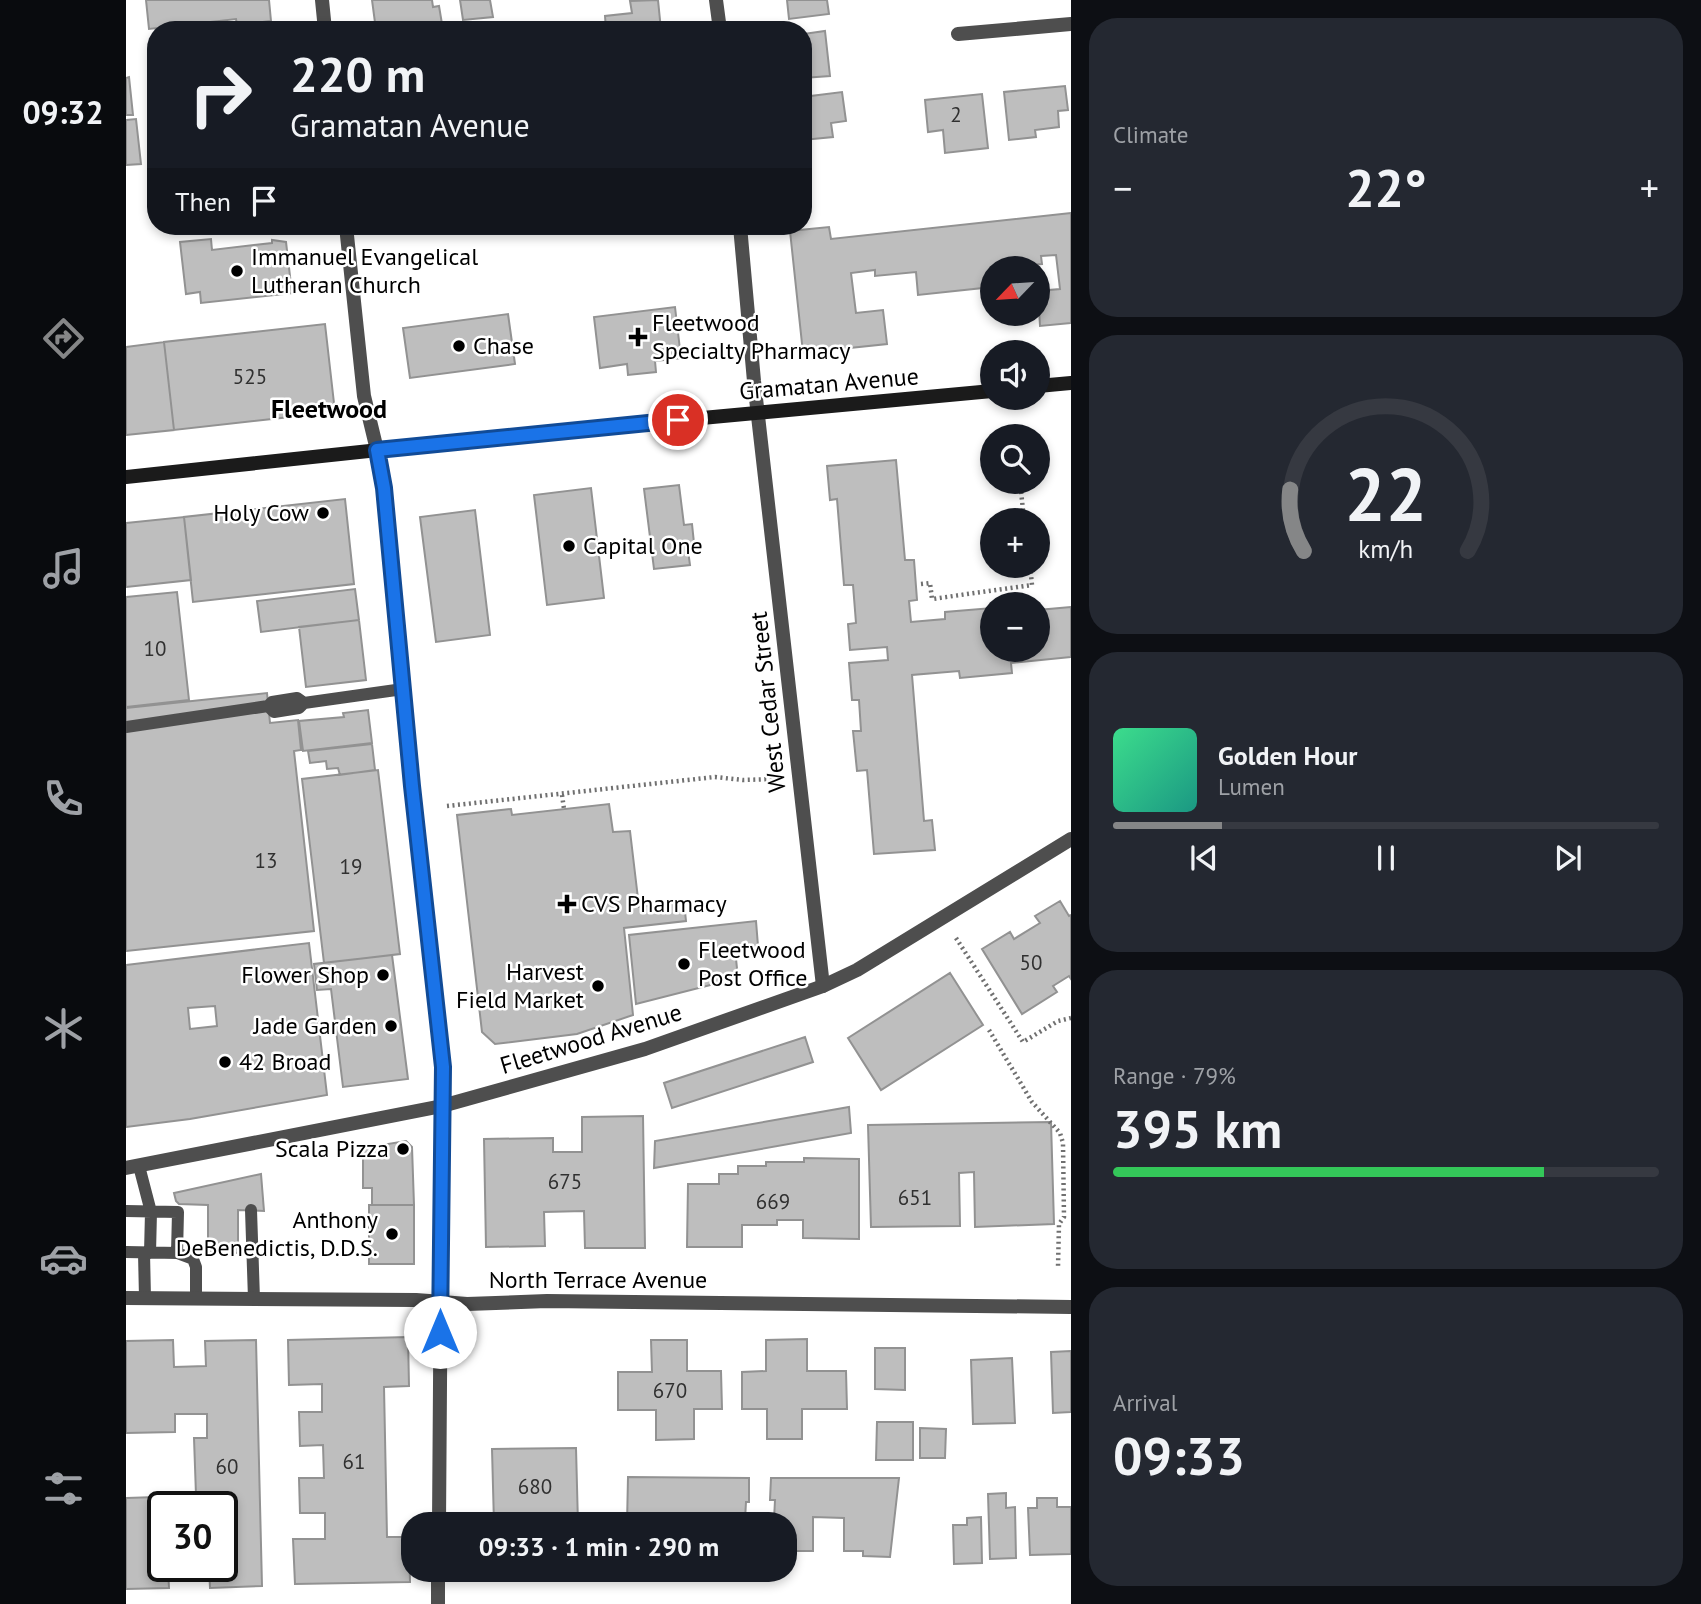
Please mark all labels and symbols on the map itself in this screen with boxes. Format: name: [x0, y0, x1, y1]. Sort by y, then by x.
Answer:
house number: 2: [950, 101, 962, 128]
place label: Immanuel Evangelical Lutheran Church: [251, 241, 478, 300]
north arrow: [980, 256, 1050, 326]
marker: Immanuel Evangelical Lutheran Church: [229, 263, 245, 279]
place label: Fleetwood Specialty Pharmacy: [652, 307, 850, 366]
marker: Fleetwood Specialty Pharmacy: [630, 329, 646, 345]
place label: Chase: [473, 330, 534, 361]
marker: Chase: [451, 338, 467, 354]
street label: Gramatan Avenue: [738, 360, 920, 407]
house number: 525: [233, 363, 267, 390]
pin: [648, 390, 708, 450]
district label: Fleetwood: [271, 392, 387, 425]
place label: Holy Cow: [213, 497, 309, 528]
marker: Holy Cow: [315, 505, 331, 521]
place label: Capital One: [583, 530, 703, 561]
marker: Capital One: [561, 538, 577, 554]
street label: West Cedar Street: [743, 610, 792, 794]
house number: 10: [144, 635, 166, 662]
house number: 13: [255, 847, 277, 874]
house number: 19: [340, 853, 362, 880]
place label: CVS Pharmacy: [581, 888, 727, 919]
marker: CVS Pharmacy: [559, 896, 575, 912]
place label: Fleetwood Post Office: [698, 934, 808, 993]
house number: 50: [1020, 949, 1042, 976]
place label: Harvest Field Market: [456, 956, 584, 1015]
marker: Fleetwood Post Office: [676, 956, 692, 972]
place label: Flower Shop: [241, 959, 369, 990]
marker: Flower Shop: [375, 967, 391, 983]
marker: Harvest Field Market: [590, 978, 606, 994]
street label: Fleetwood Avenue: [496, 996, 685, 1081]
place label: Jade Garden: [253, 1010, 377, 1041]
marker: Jade Garden: [383, 1018, 399, 1034]
place label: 42 Broad: [239, 1046, 331, 1077]
marker: 42 Broad: [217, 1054, 233, 1070]
place label: Scala Pizza: [275, 1133, 389, 1164]
marker: Scala Pizza: [395, 1141, 411, 1157]
house number: 675: [548, 1168, 582, 1195]
house number: 651: [898, 1184, 932, 1211]
house number: 669: [756, 1188, 790, 1215]
place label: Anthony DeBenedictis, D.D.S.: [176, 1204, 378, 1263]
marker: Anthony DeBenedictis, D.D.S.: [384, 1226, 400, 1242]
street label: North Terrace Avenue: [489, 1264, 707, 1295]
position arrow: [403, 1295, 477, 1369]
house number: 670: [653, 1377, 687, 1404]
house number: 61: [343, 1448, 365, 1475]
house number: 60: [216, 1453, 238, 1480]
house number: 680: [518, 1473, 552, 1500]
speed limit sign: 30: [147, 1491, 238, 1582]

